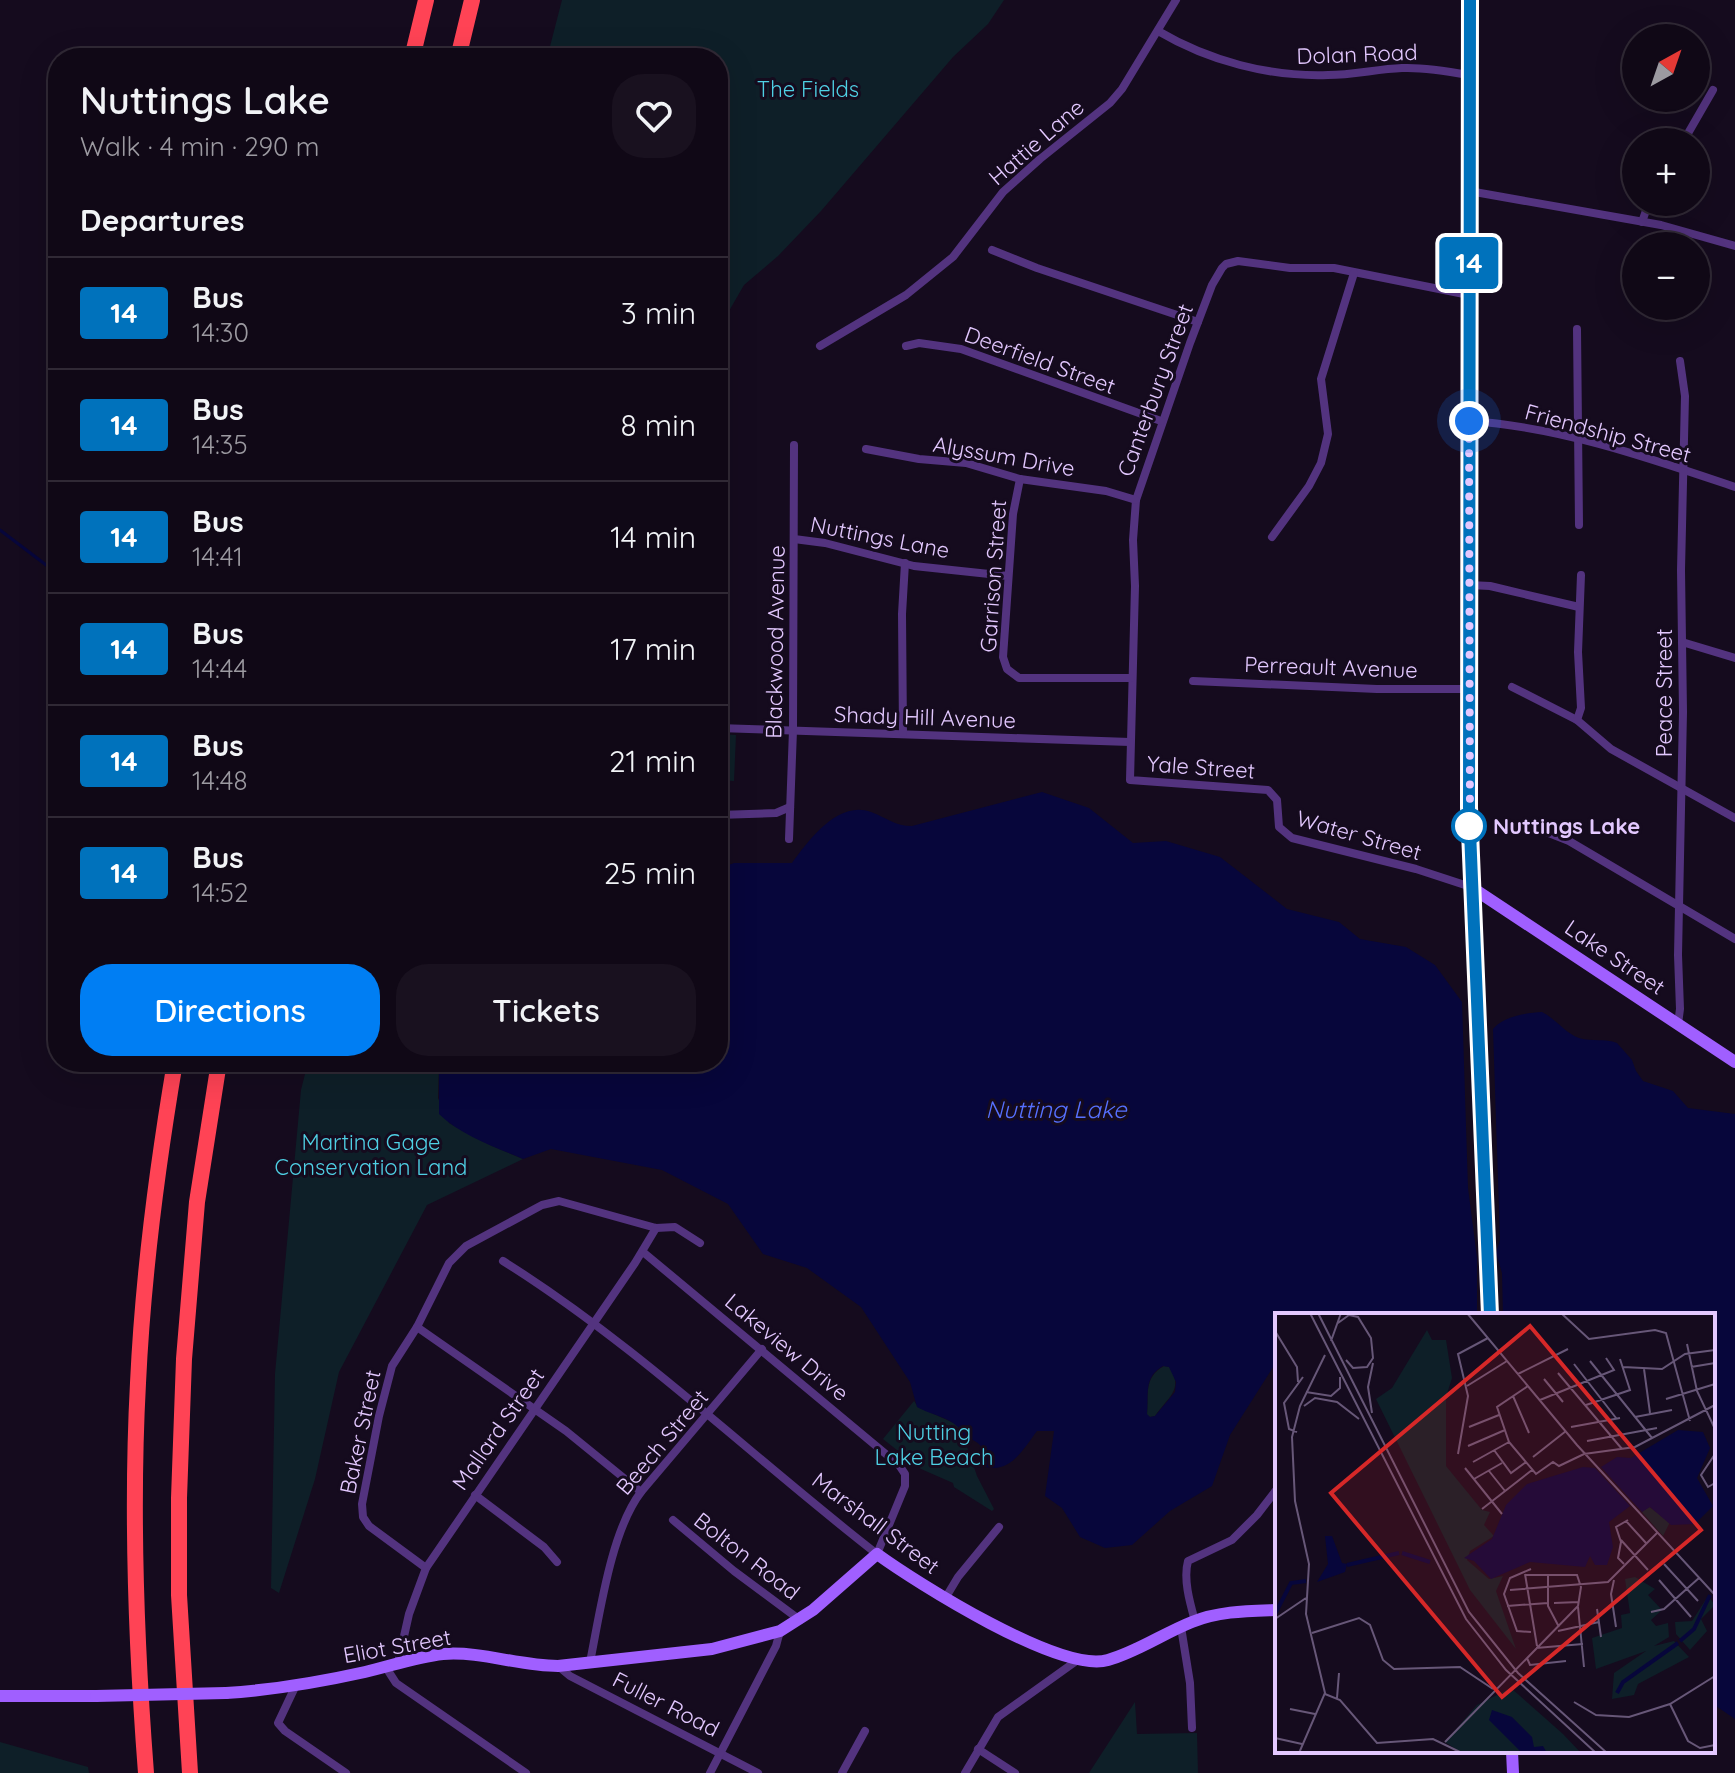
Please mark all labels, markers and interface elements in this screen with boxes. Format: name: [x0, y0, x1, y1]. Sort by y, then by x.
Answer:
north arrow: [1622, 24, 1710, 112]
map controls: [1622, 24, 1710, 320]
street label: Dolan Road: [1296, 38, 1418, 70]
button: heart: [612, 74, 696, 158]
park label: The Fields: [757, 75, 859, 103]
text: Nuttings Lake: [80, 76, 330, 124]
street label: Hattie Lane: [983, 93, 1089, 191]
button: +: [1622, 128, 1710, 216]
text: Walk · 4 min · 290 m: [80, 130, 319, 163]
text: Departures: [80, 201, 245, 239]
button: −: [1622, 232, 1710, 320]
line badge: 14: [1433, 237, 1505, 289]
text: 14: [1455, 245, 1483, 280]
text: Bus: [192, 278, 244, 316]
text: 3 min: [621, 294, 696, 332]
text: 14: [110, 295, 138, 330]
street label: Canterbury Street: [1111, 300, 1199, 480]
text: 14:30: [192, 316, 249, 349]
street label: Deerfield Street: [961, 320, 1119, 400]
text: Bus: [192, 390, 244, 428]
street label: Friendship Street: [1522, 397, 1694, 469]
your location: [1449, 401, 1489, 441]
text: 8 min: [620, 406, 696, 444]
text: 14: [110, 407, 138, 442]
text: 14:35: [192, 428, 248, 461]
street label: Alyssum Drive: [931, 430, 1077, 482]
street label: Garrison Street: [974, 499, 1012, 653]
text: Bus: [192, 502, 244, 540]
street label: Nuttings Lane: [808, 510, 952, 564]
text: 14 min: [610, 518, 696, 556]
text: 14: [110, 519, 138, 554]
text: 14:41: [192, 540, 243, 573]
street label: Blackwood Avenue: [759, 545, 791, 739]
text: Bus: [192, 614, 244, 652]
street label: Peace Street: [1650, 629, 1678, 757]
text: 17 min: [610, 630, 696, 668]
text: 14: [110, 631, 138, 666]
street label: Perreault Avenue: [1244, 650, 1418, 684]
text: 14:44: [192, 652, 247, 685]
street label: Shady Hill Avenue: [834, 700, 1016, 734]
text: Bus: [192, 726, 244, 764]
text: 21 min: [609, 742, 696, 780]
text: 14: [110, 743, 138, 778]
street label: Yale Street: [1146, 749, 1256, 785]
text: 14:48: [192, 764, 248, 797]
street label: Water Street: [1293, 804, 1425, 866]
marker: Nuttings Lake: [1452, 809, 1486, 843]
place label: Nuttings Lake: [1493, 812, 1640, 840]
text: Bus: [192, 838, 244, 876]
text: 25 min: [604, 854, 696, 892]
text: 14: [110, 855, 138, 890]
text: 14:52: [192, 876, 248, 909]
street label: Lake Street: [1560, 913, 1670, 1001]
button: Directions: [80, 964, 380, 1056]
button: Tickets: [396, 964, 696, 1056]
water label: Nutting Lake: [985, 1094, 1128, 1124]
park label: Martina Gage Conservation Land: [275, 1128, 467, 1181]
street label: Lakeview Drive: [719, 1287, 855, 1407]
inset map: [1275, 1313, 1715, 1753]
street label: Mallard Street: [446, 1363, 550, 1495]
street label: Baker Street: [333, 1367, 387, 1497]
street label: Beech Street: [610, 1384, 714, 1500]
park label: Nutting Lake Beach: [875, 1418, 993, 1471]
street label: Marshall Street: [807, 1466, 945, 1580]
street label: Bolton Road: [689, 1506, 805, 1606]
street label: Eliot Street: [341, 1623, 453, 1669]
street label: Fuller Road: [608, 1665, 724, 1743]

